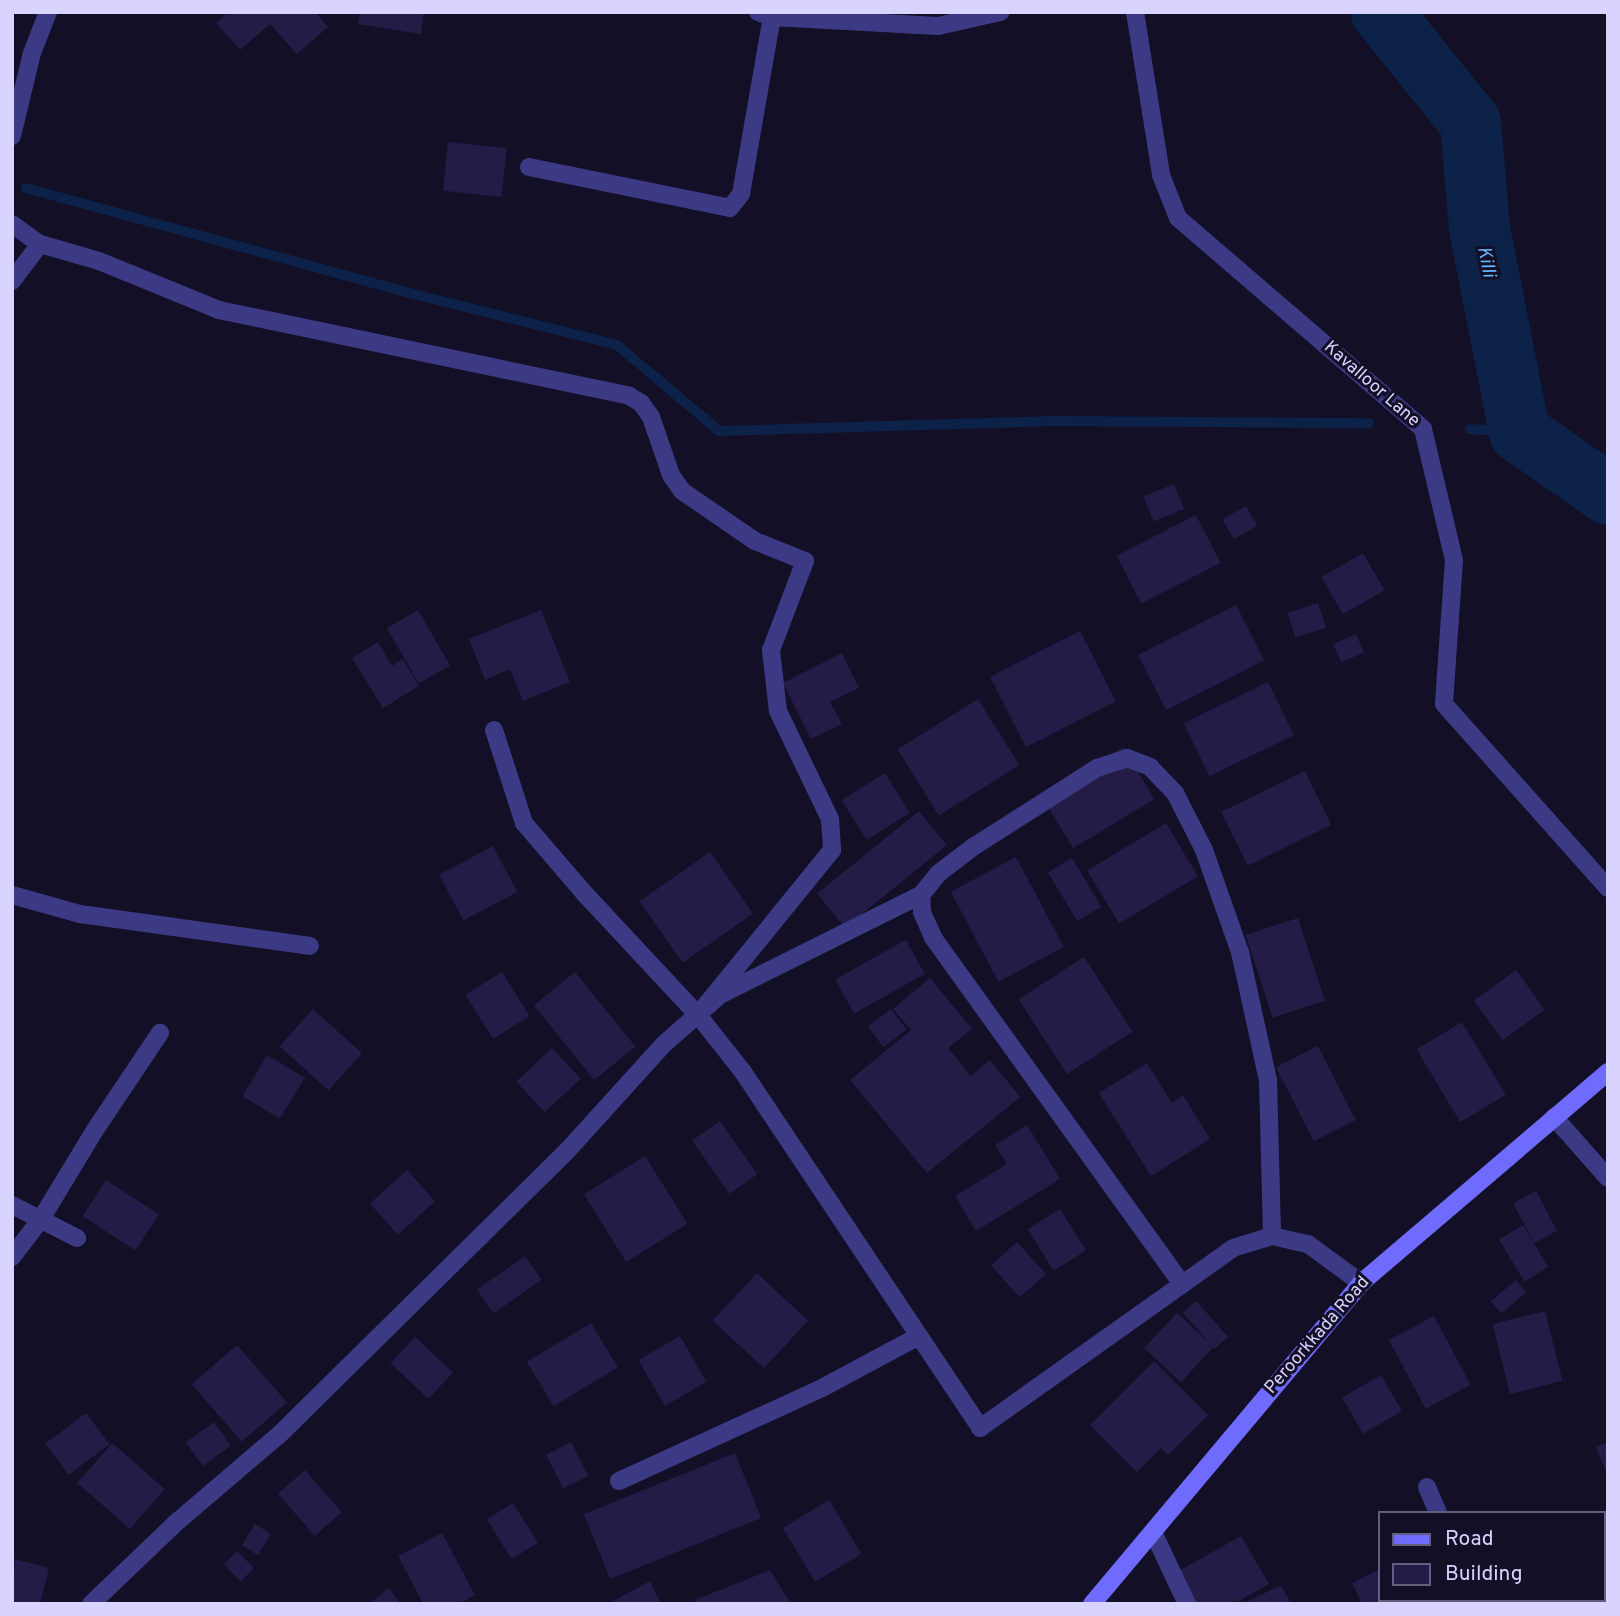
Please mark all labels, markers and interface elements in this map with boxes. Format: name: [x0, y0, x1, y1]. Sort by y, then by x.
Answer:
water label: Killi: [1471, 245, 1499, 279]
street label: Kavalloor Lane: [1319, 337, 1423, 433]
street label: Peroorkkada Road: [1261, 1273, 1375, 1399]
legend: [1378, 1511, 1606, 1602]
text: Road: [1445, 1526, 1494, 1553]
text: Building: [1445, 1561, 1523, 1588]

